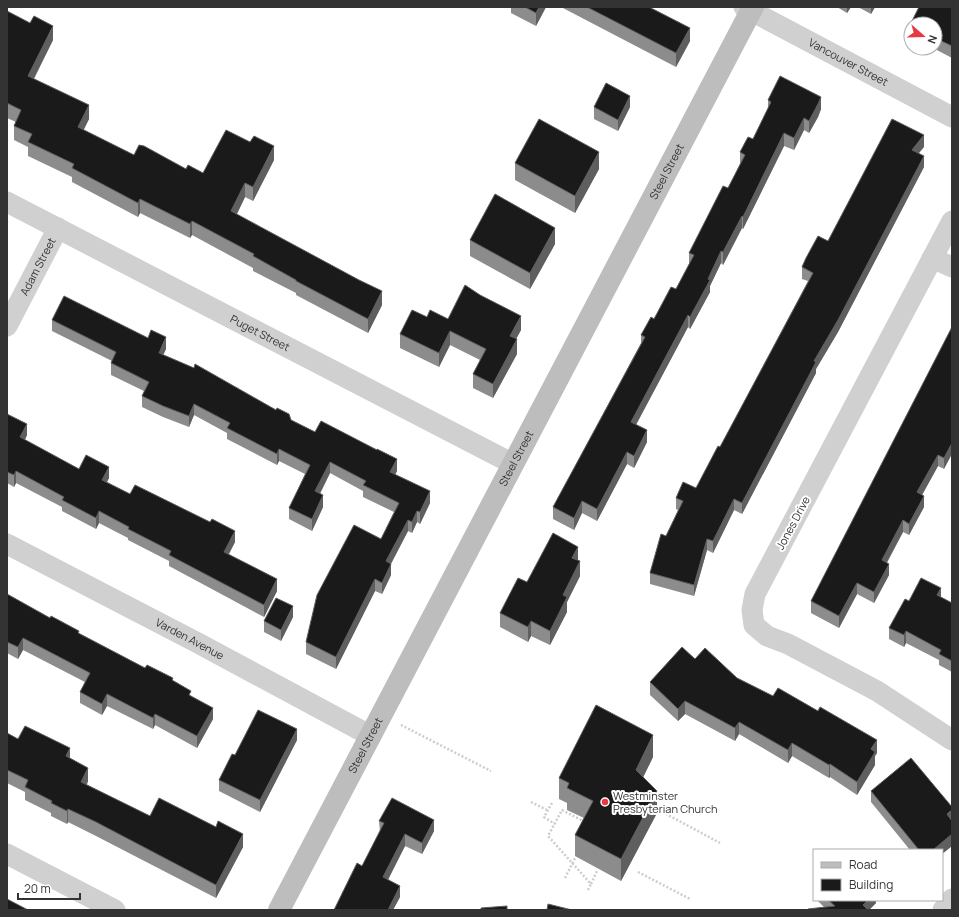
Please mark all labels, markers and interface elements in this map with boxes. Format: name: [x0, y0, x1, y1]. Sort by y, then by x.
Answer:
north arrow: [903, 16, 943, 56]
text: N: [924, 33, 941, 46]
street label: Vancouver Street: [806, 34, 891, 89]
street label: Steel Street: [645, 141, 687, 202]
street label: Adam Street: [16, 235, 59, 298]
street label: Puget Street: [228, 311, 293, 354]
street label: Steel Street: [495, 428, 536, 489]
street label: Jones Drive: [772, 493, 813, 552]
street label: Varden Avenue: [153, 614, 227, 663]
street label: Steel Street: [344, 715, 386, 776]
place label: Westminster Presbyterian Church: [613, 788, 718, 816]
marker: Westminster Presbyterian Church: [600, 797, 610, 807]
legend: [813, 849, 943, 901]
text: Road: [849, 856, 877, 873]
scale bar: [18, 875, 80, 901]
text: Building: [849, 876, 893, 893]
text: 20 m: [24, 880, 51, 897]

